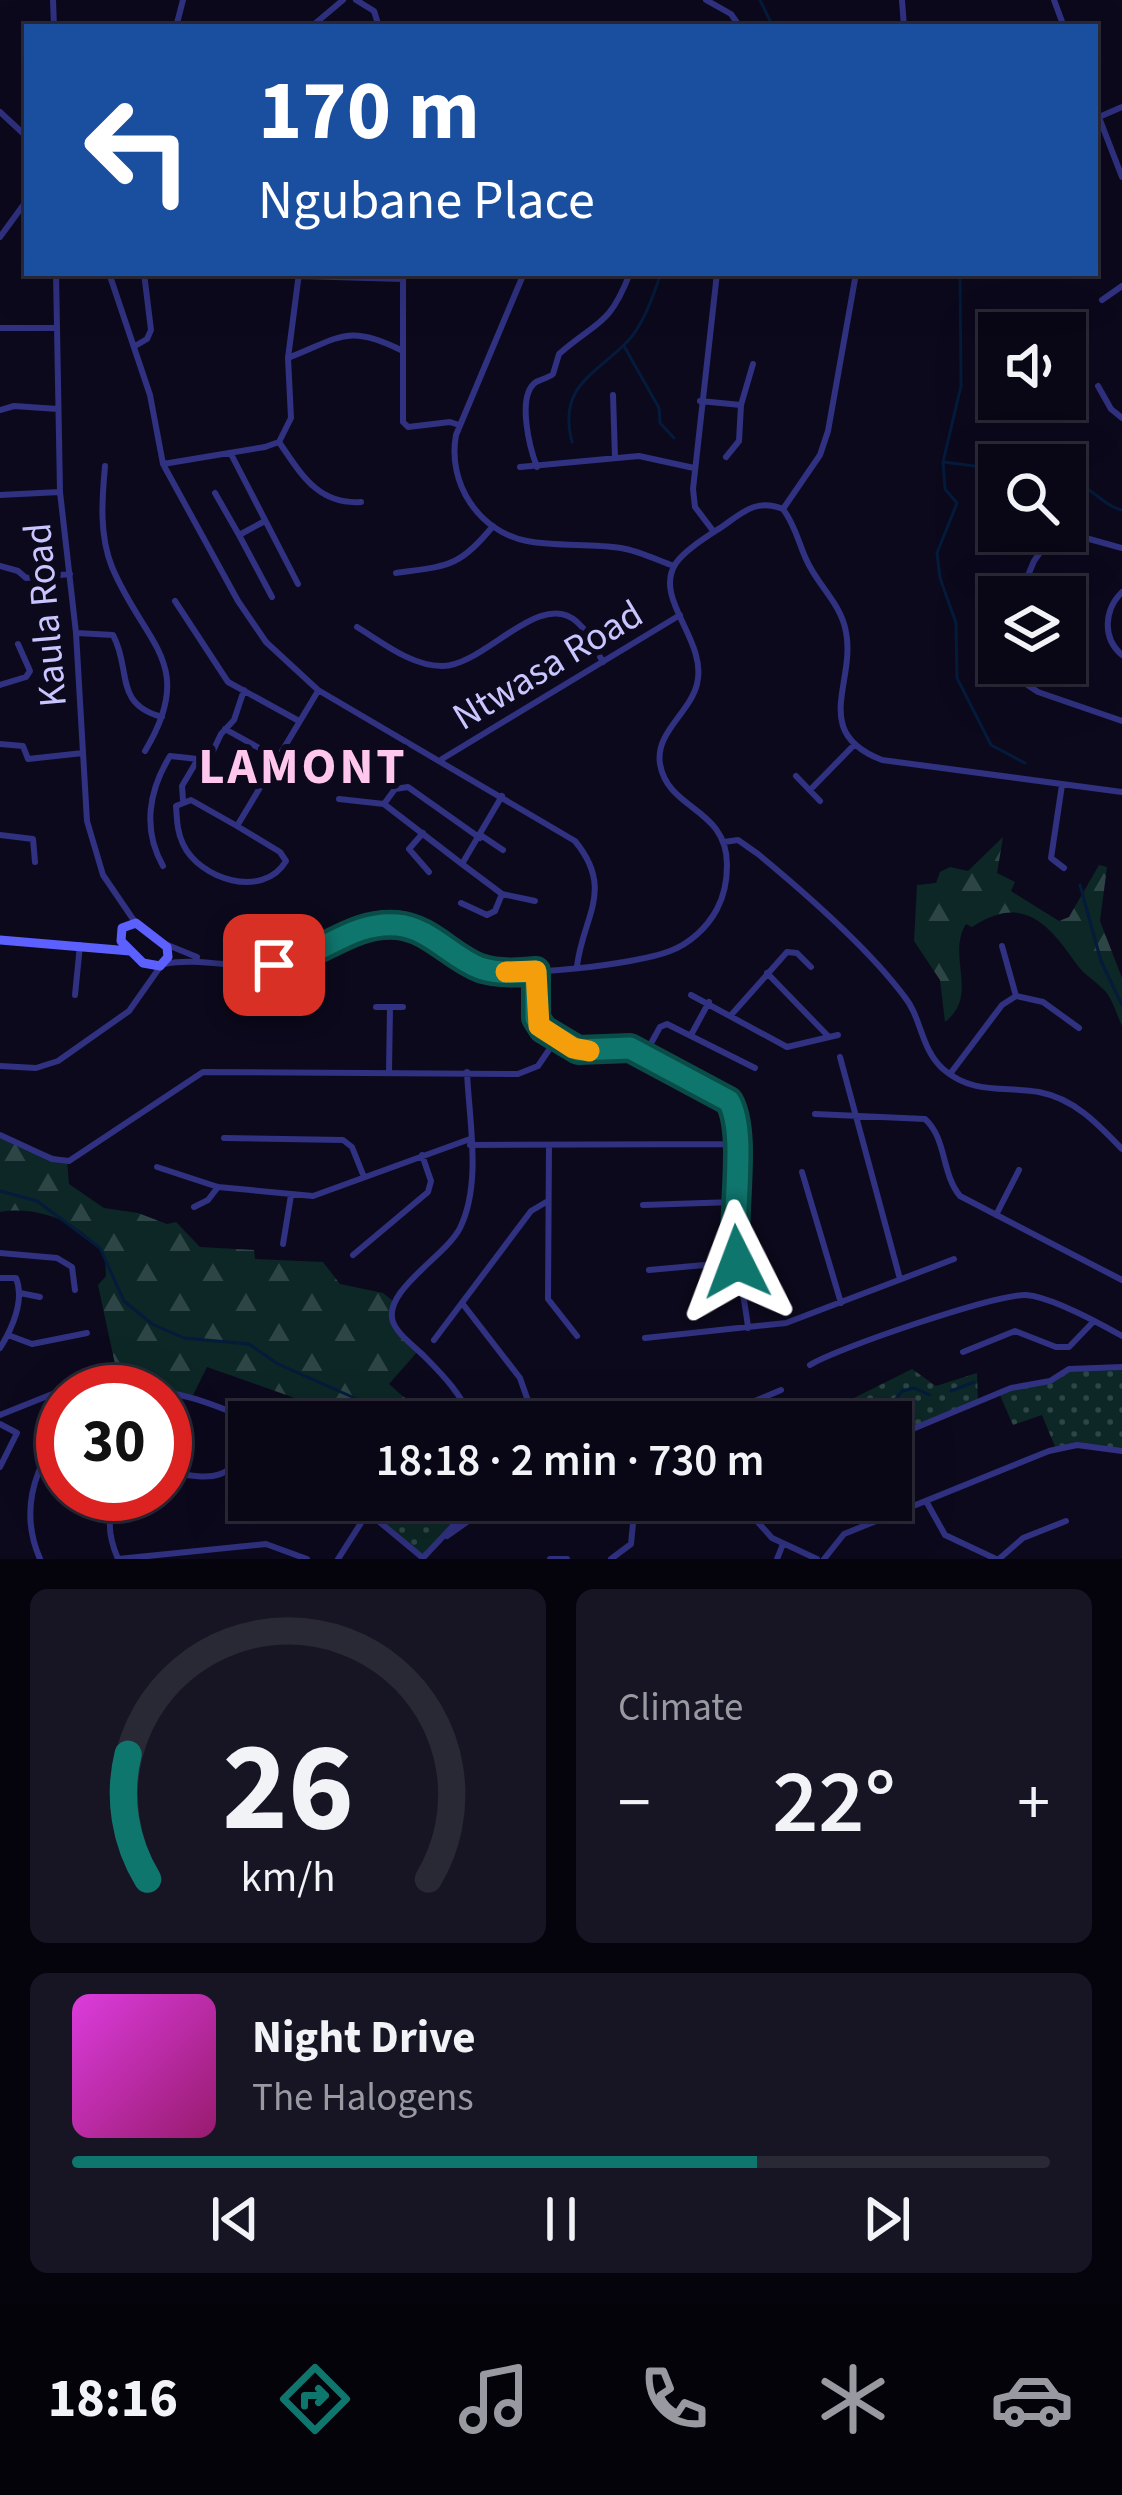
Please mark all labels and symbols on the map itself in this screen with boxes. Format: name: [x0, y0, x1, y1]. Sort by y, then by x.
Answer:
street label: Kaula Road: [10, 520, 82, 709]
street label: Ntwasa Road: [442, 587, 654, 745]
district label: LAMONT: [198, 731, 408, 803]
pin: [223, 914, 325, 1016]
position arrow: [674, 1199, 800, 1325]
speed limit sign: 30: [36, 1365, 192, 1521]

